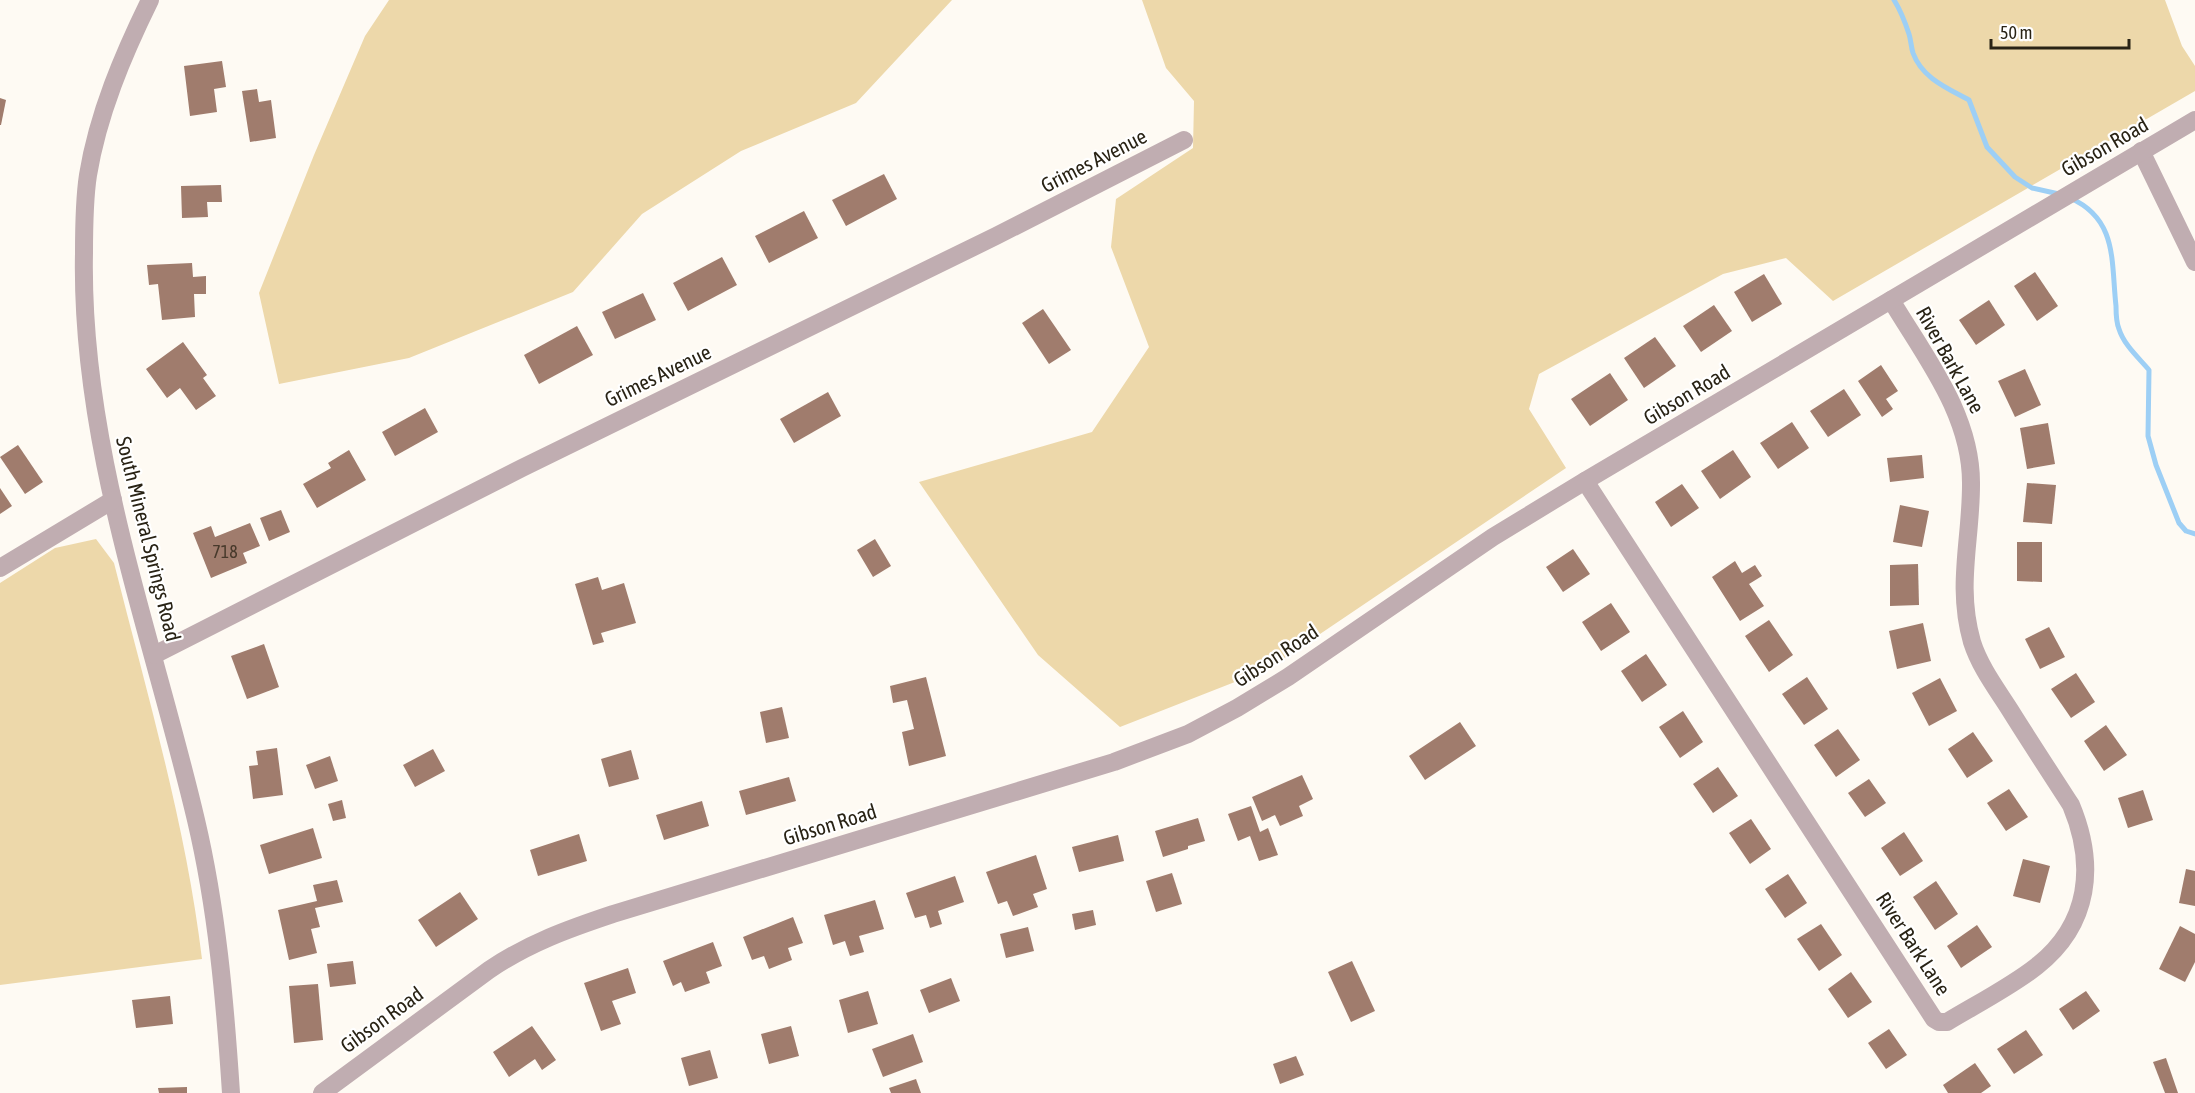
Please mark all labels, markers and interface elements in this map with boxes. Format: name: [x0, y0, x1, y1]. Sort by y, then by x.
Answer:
scale bar: [1991, 12, 2129, 50]
text: 50 m: [2000, 22, 2032, 43]
street label: Gibson Road: [2057, 112, 2152, 181]
street label: Grimes Avenue: [1037, 123, 1150, 197]
street label: River Bark Lane: [1912, 302, 1990, 417]
street label: Grimes Avenue: [601, 339, 715, 411]
street label: Gibson Road: [1639, 359, 1734, 429]
street label: South Mineral Springs Road: [112, 434, 186, 644]
house number: 718: [212, 541, 238, 562]
street label: Gibson Road: [1229, 619, 1322, 691]
street label: Gibson Road: [780, 798, 879, 850]
street label: River Bark Lane: [1872, 887, 1956, 999]
street label: Gibson Road: [335, 981, 427, 1057]

